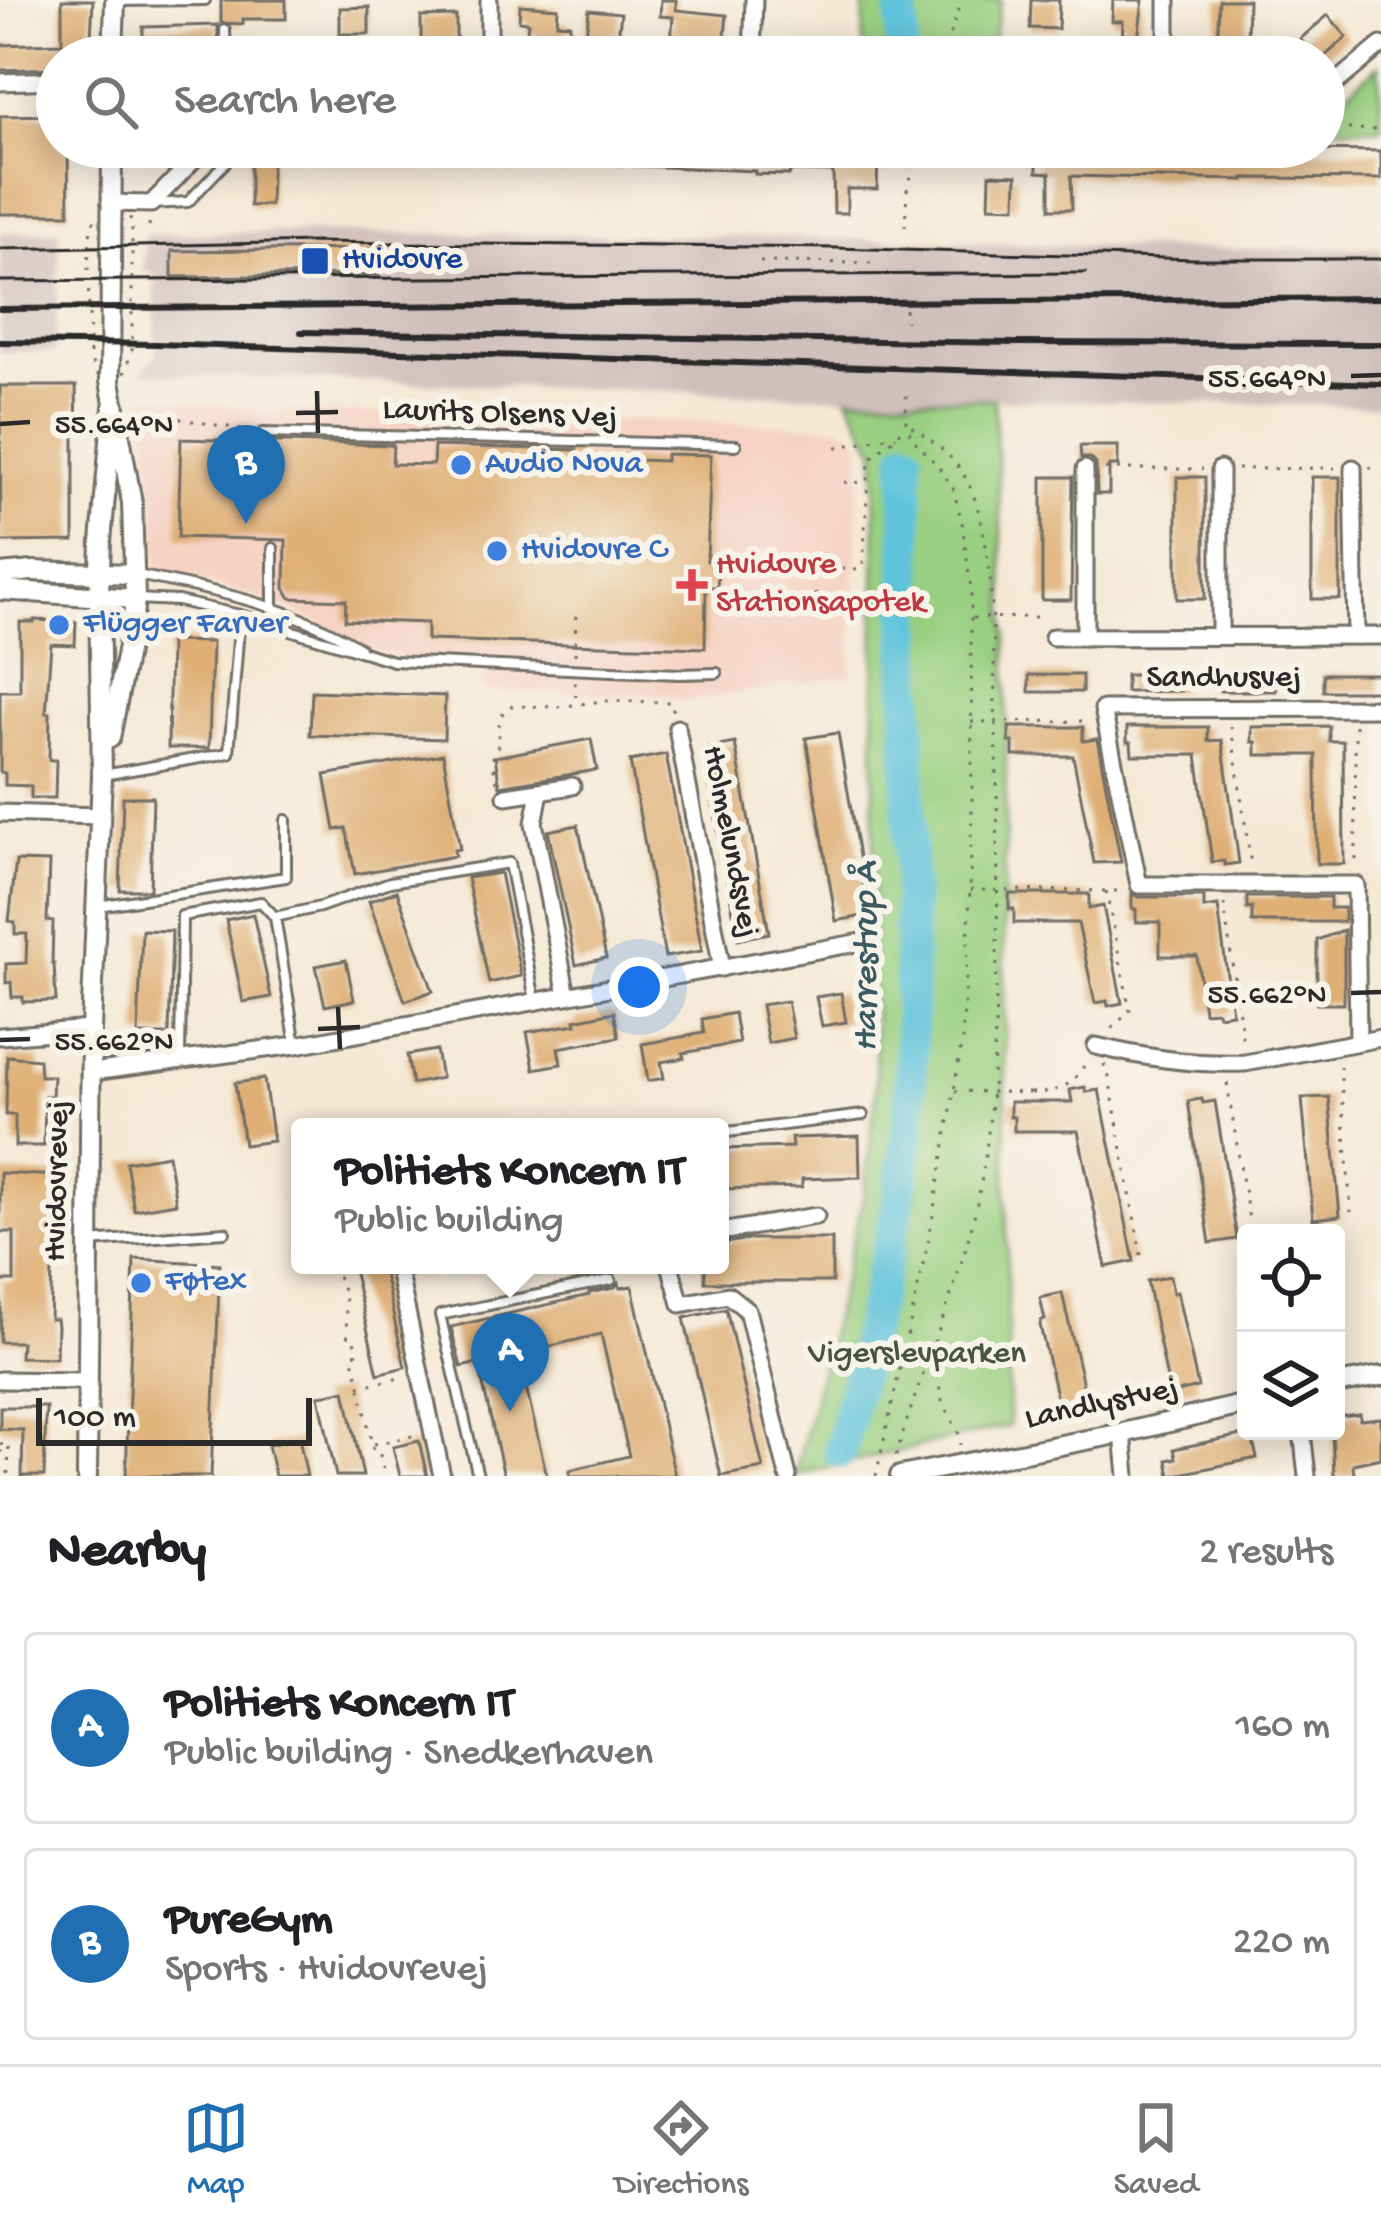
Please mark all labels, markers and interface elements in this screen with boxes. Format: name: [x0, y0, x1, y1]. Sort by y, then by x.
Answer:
search box: [36, 36, 1345, 168]
icon: search: [78, 69, 144, 135]
text: Search here: [174, 76, 396, 129]
place label: Hvidovre: [342, 242, 463, 280]
marker: Hvidovre: [299, 245, 331, 277]
text: 55.664°N: [1208, 364, 1326, 399]
street label: Laurits Olsens Vej: [382, 392, 618, 438]
text: 55.664°N: [55, 410, 173, 445]
pin: B: [207, 425, 285, 524]
place label: Audio Nova: [485, 446, 645, 484]
marker: Audio Nova: [448, 452, 474, 478]
place label: Hvidovre C: [521, 532, 669, 570]
marker: Hvidovre C: [484, 538, 510, 564]
place label: Hvidovre Stationsapotek: [716, 547, 929, 623]
marker: Hvidovre Stationsapotek: [679, 572, 705, 598]
place label: Flügger Farver: [82, 606, 290, 644]
marker: Flügger Farver: [46, 612, 72, 638]
street label: Sandhusvej: [1146, 660, 1302, 698]
street label: Holmelundsvej: [692, 743, 766, 941]
water label: Harrestrup Å: [847, 859, 890, 1052]
your location: [609, 957, 669, 1017]
text: 55.662°N: [1207, 980, 1327, 1015]
text: 55.662°N: [54, 1027, 174, 1062]
street label: Hvidovrevej: [39, 1100, 79, 1262]
popup: [291, 1118, 729, 1274]
text: Politiets Koncern IT: [336, 1147, 684, 1200]
text: Public building: [336, 1200, 563, 1246]
map controls: [1237, 1224, 1345, 1440]
button: locate: [1237, 1224, 1345, 1332]
place label: Føtex: [164, 1264, 247, 1302]
marker: Føtex: [128, 1270, 154, 1296]
pin: A: [471, 1313, 549, 1412]
button: layers: [1237, 1332, 1345, 1440]
park label: Vigerslevparken: [807, 1336, 1026, 1374]
street label: Landlystvej: [1022, 1370, 1182, 1440]
scale bar: [36, 1392, 312, 1445]
text: 100 m: [54, 1400, 136, 1438]
text: Nearby: [48, 1524, 206, 1584]
text: 2 results: [1199, 1531, 1333, 1577]
text: Politiets Koncern IT: [165, 1679, 514, 1732]
text: A: [78, 1705, 102, 1751]
text: 160 m: [1235, 1705, 1330, 1751]
text: Public building · Snedkerhaven: [165, 1732, 653, 1778]
text: PureGym: [165, 1895, 333, 1948]
text: B: [80, 1921, 100, 1967]
text: 220 m: [1233, 1921, 1330, 1967]
text: Sports · Hvidovrevej: [165, 1948, 488, 1994]
tab: Map: [183, 2095, 249, 2205]
tab: Directions: [614, 2095, 748, 2205]
tab: Saved: [1114, 2095, 1198, 2205]

